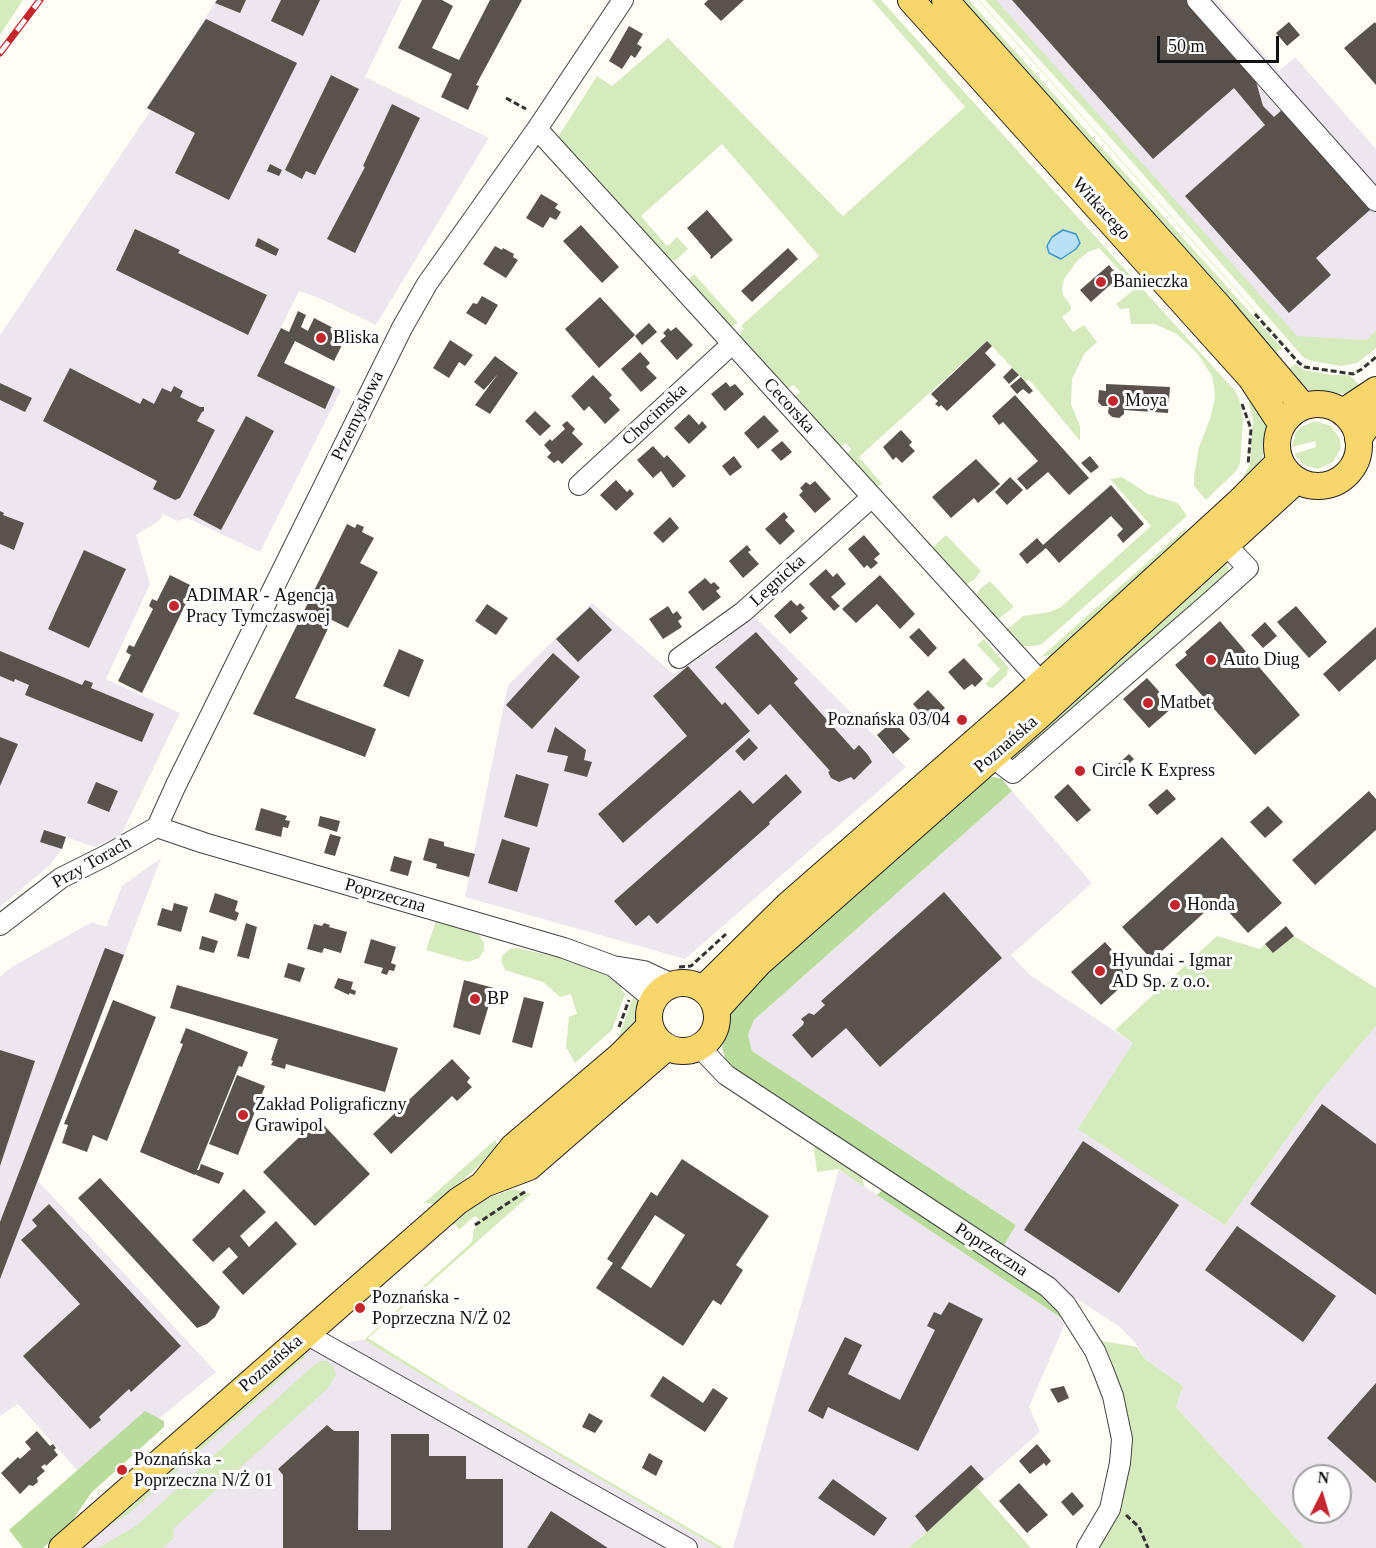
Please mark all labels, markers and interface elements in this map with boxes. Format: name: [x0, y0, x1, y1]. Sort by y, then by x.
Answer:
scale bar: [1160, 24, 1282, 62]
text: 50 m: [1168, 36, 1205, 56]
street label: Witkacego: [1067, 173, 1135, 245]
place label: Banieczka: [1113, 271, 1188, 293]
marker: Banieczka: [1094, 275, 1108, 289]
place label: Bliska: [333, 327, 379, 349]
marker: Bliska: [314, 331, 328, 345]
street label: Przemysłowa: [327, 368, 389, 464]
street label: Cecorska: [759, 374, 819, 438]
street label: Chocimska: [618, 379, 692, 451]
place label: Moya: [1125, 390, 1167, 412]
marker: Moya: [1106, 394, 1120, 408]
street label: Legnicka: [746, 551, 810, 611]
place label: ADIMAR - Agencja Pracy Tymczaswoej: [186, 585, 334, 628]
marker: ADIMAR - Agencja Pracy Tymczaswoej: [167, 599, 181, 613]
place label: Auto Diug: [1223, 649, 1300, 671]
marker: Auto Diug: [1204, 653, 1218, 667]
place label: Matbet: [1160, 692, 1211, 714]
marker: Matbet: [1141, 696, 1155, 710]
place label: Poznańska 03/04: [828, 709, 950, 731]
street label: Poznańska: [970, 712, 1042, 778]
marker: Poznańska 03/04: [955, 713, 969, 727]
place label: Circle K Express: [1092, 760, 1215, 782]
marker: Circle K Express: [1073, 764, 1087, 778]
street label: Przy Torach: [49, 832, 135, 894]
street label: Poprzeczna: [342, 874, 428, 918]
place label: Honda: [1187, 894, 1235, 916]
marker: Honda: [1168, 898, 1182, 912]
place label: Hyundai - Igmar AD Sp. z o.o.: [1112, 950, 1232, 992]
marker: Hyundai - Igmar AD Sp. z o.o.: [1093, 964, 1107, 978]
place label: BP: [487, 988, 509, 1010]
marker: BP: [468, 992, 482, 1006]
place label: Zakład Poligraficzny Grawipol: [255, 1094, 406, 1136]
marker: Zakład Poligraficzny Grawipol: [236, 1108, 250, 1122]
street label: Poprzeczna: [950, 1218, 1032, 1282]
place label: Poznańska - Poprzeczna N/Ż 02: [372, 1287, 511, 1330]
marker: Poznańska - Poprzeczna N/Ż 02: [353, 1301, 367, 1315]
street label: Poznańska: [235, 1331, 307, 1397]
place label: Poznańska - Poprzeczna N/Ż 01: [134, 1449, 273, 1492]
marker: Poznańska - Poprzeczna N/Ż 01: [115, 1463, 129, 1477]
north arrow: [1292, 1464, 1352, 1524]
text: N: [1317, 1469, 1330, 1487]

